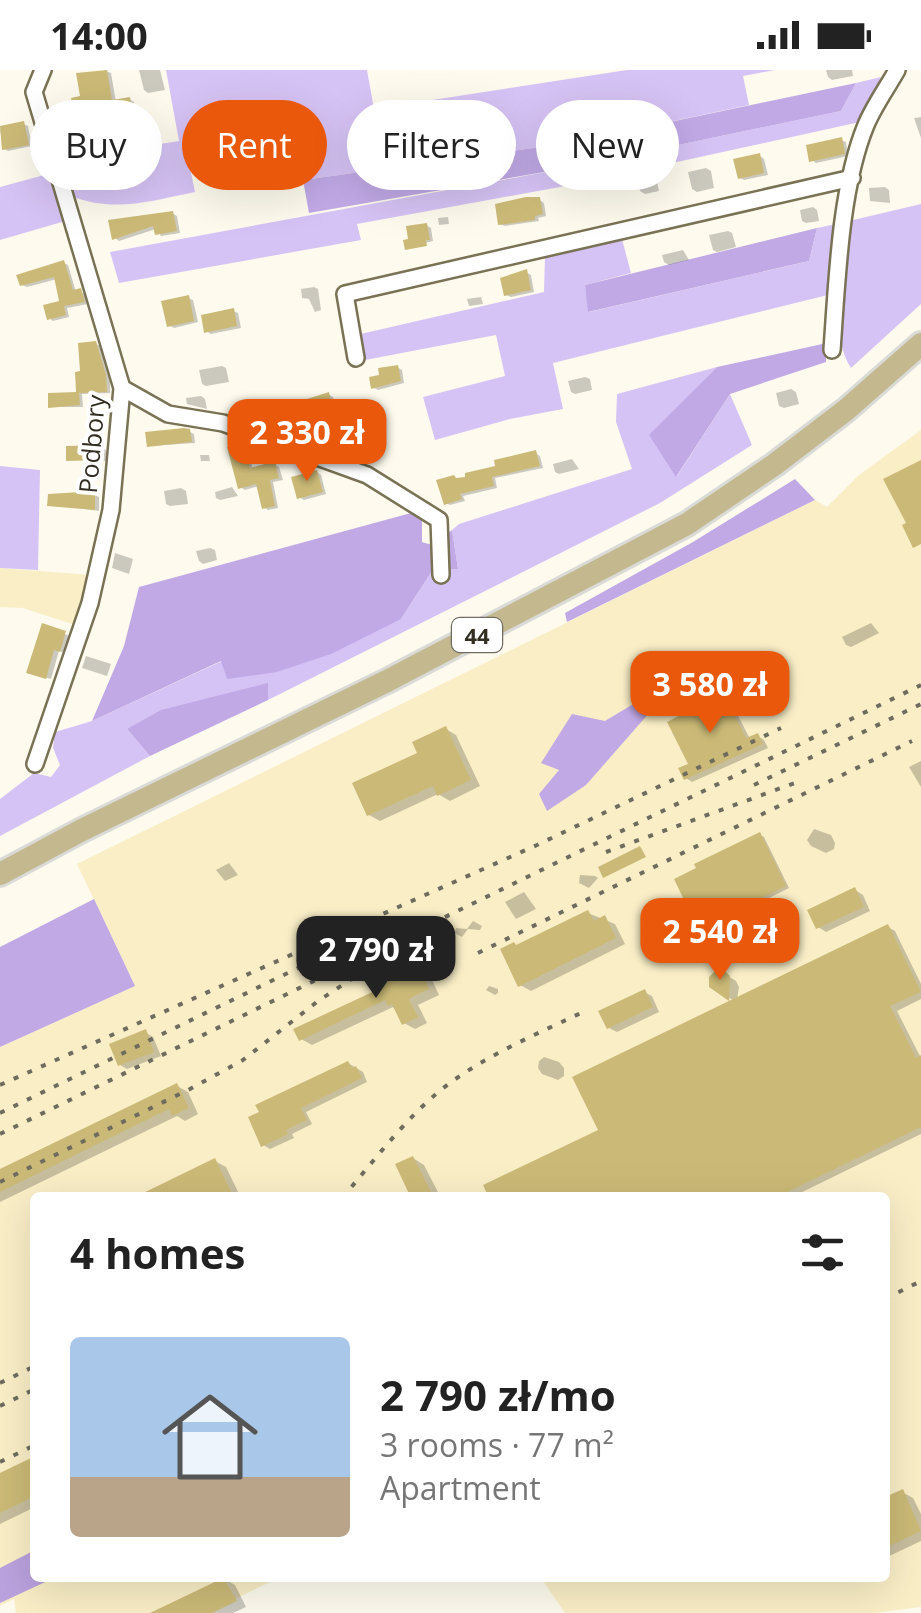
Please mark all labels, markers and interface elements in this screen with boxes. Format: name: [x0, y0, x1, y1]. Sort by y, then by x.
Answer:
text: 14:00: [50, 9, 148, 61]
chip: Buy: [30, 100, 162, 190]
chip: Rent: [182, 100, 327, 190]
chip: Filters: [347, 100, 516, 190]
chip: New: [536, 100, 679, 190]
street label: Podbory: [70, 393, 112, 495]
pin: 2 330 zł: [204, 399, 410, 484]
text: 2 330 zł: [249, 410, 365, 453]
road number: 44: [452, 618, 502, 652]
pin: 3 580 zł: [607, 651, 813, 736]
text: 3 580 zł: [652, 662, 768, 705]
pin: 2 540 zł: [617, 898, 823, 983]
text: 2 540 zł: [662, 909, 778, 952]
pin: 2 790 zł: [273, 916, 479, 1001]
text: 2 790 zł: [318, 927, 434, 970]
text: 4 homes: [70, 1224, 245, 1281]
icon: filters: [795, 1225, 850, 1280]
text: 2 790 zł/mo: [380, 1366, 616, 1423]
icon: home: [150, 1377, 270, 1497]
text: 3 rooms · 77 m²: [380, 1423, 614, 1466]
text: Apartment: [380, 1466, 541, 1509]

